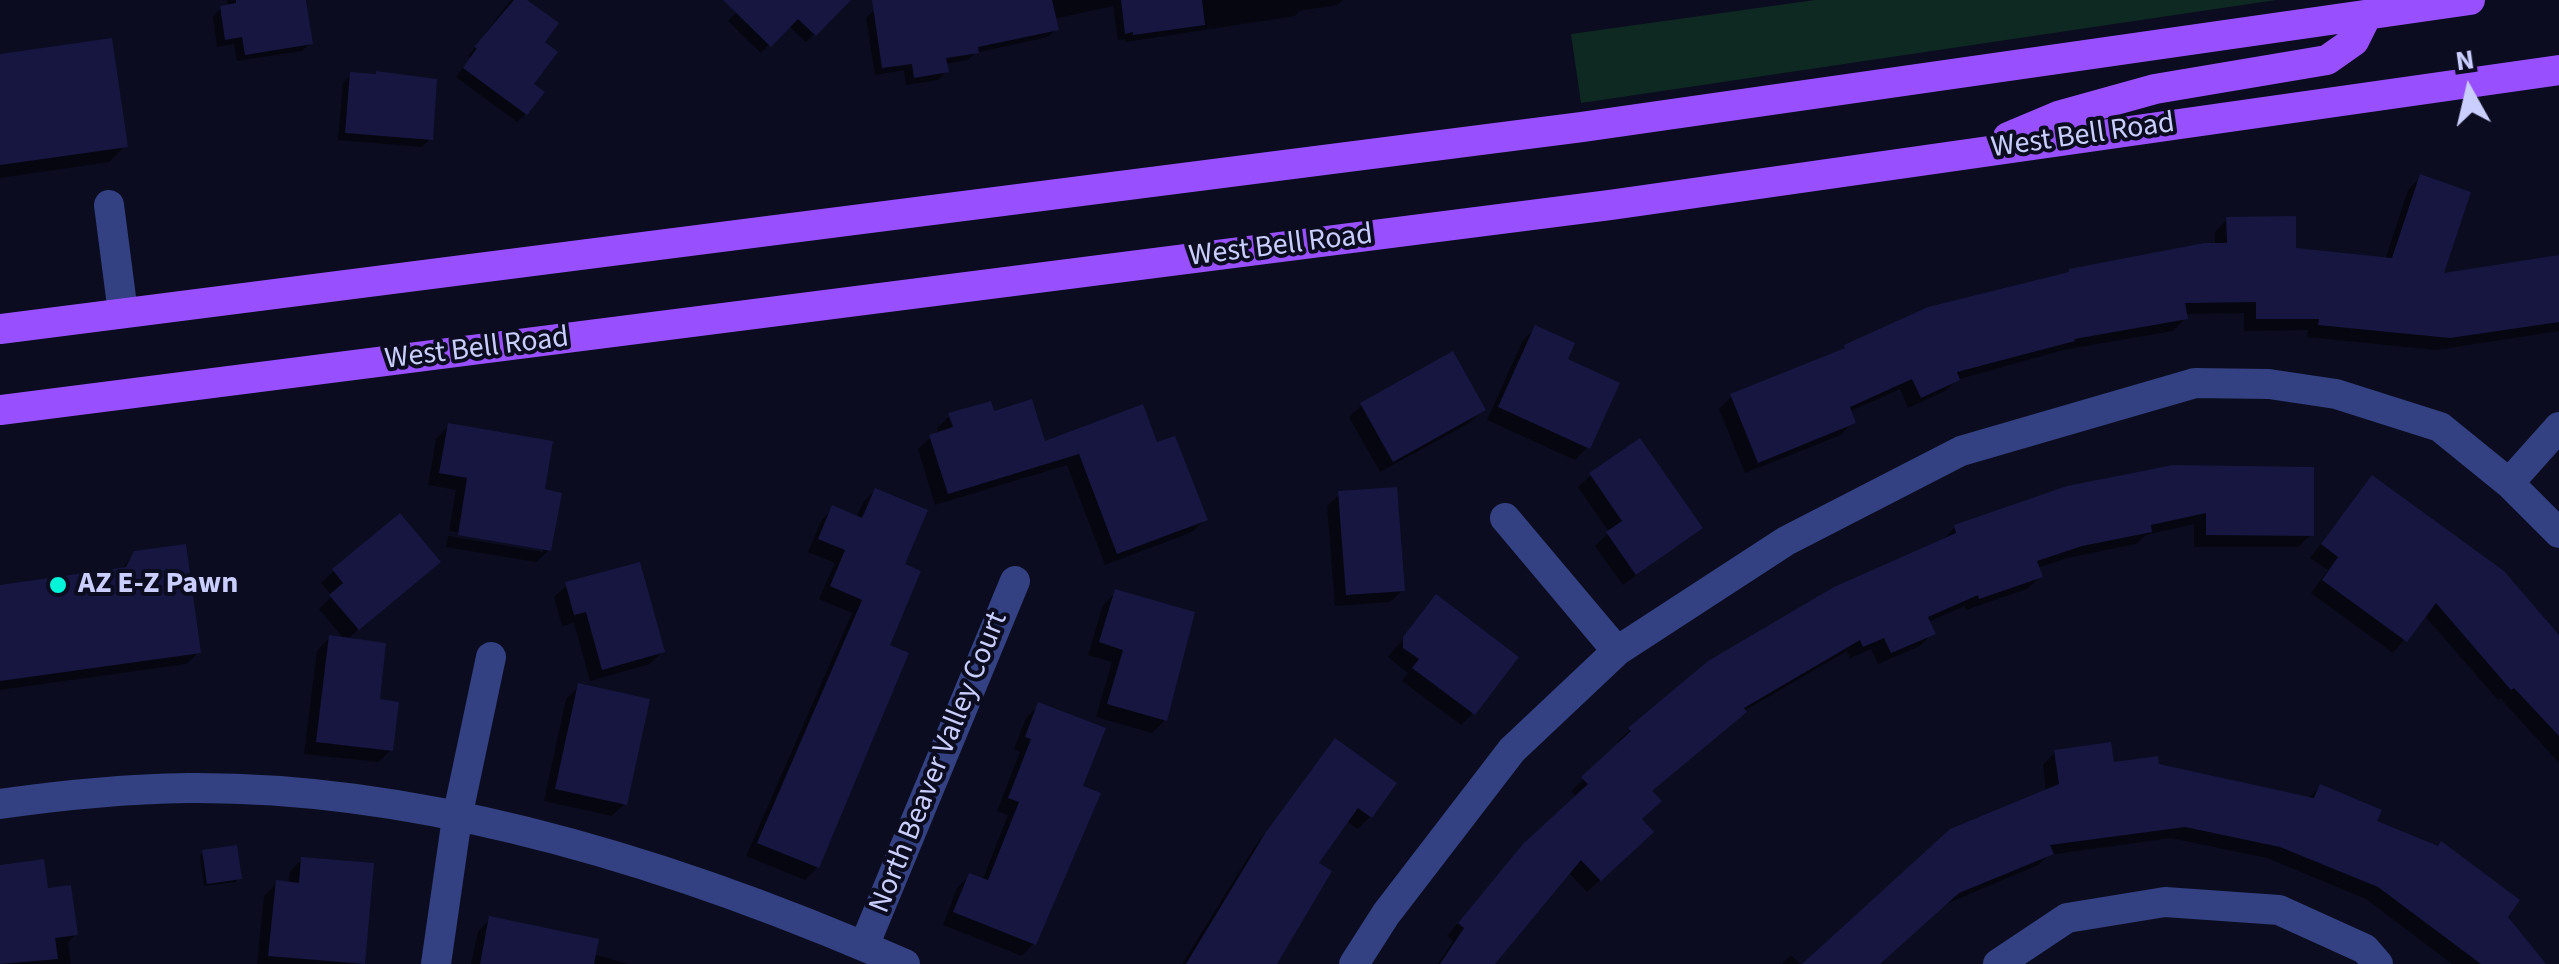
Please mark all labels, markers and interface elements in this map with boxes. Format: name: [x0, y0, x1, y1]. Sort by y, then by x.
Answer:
text: N: [2453, 39, 2477, 81]
north arrow: [2419, 40, 2519, 140]
street label: West Bell Road: [1989, 106, 2177, 168]
street label: West Bell Road: [1187, 218, 1375, 276]
street label: West Bell Road: [383, 321, 571, 379]
place label: AZ E-Z Pawn: [78, 567, 239, 603]
marker: AZ E-Z Pawn: [47, 574, 69, 596]
street label: North Beaver Valley Court: [863, 607, 1017, 919]

